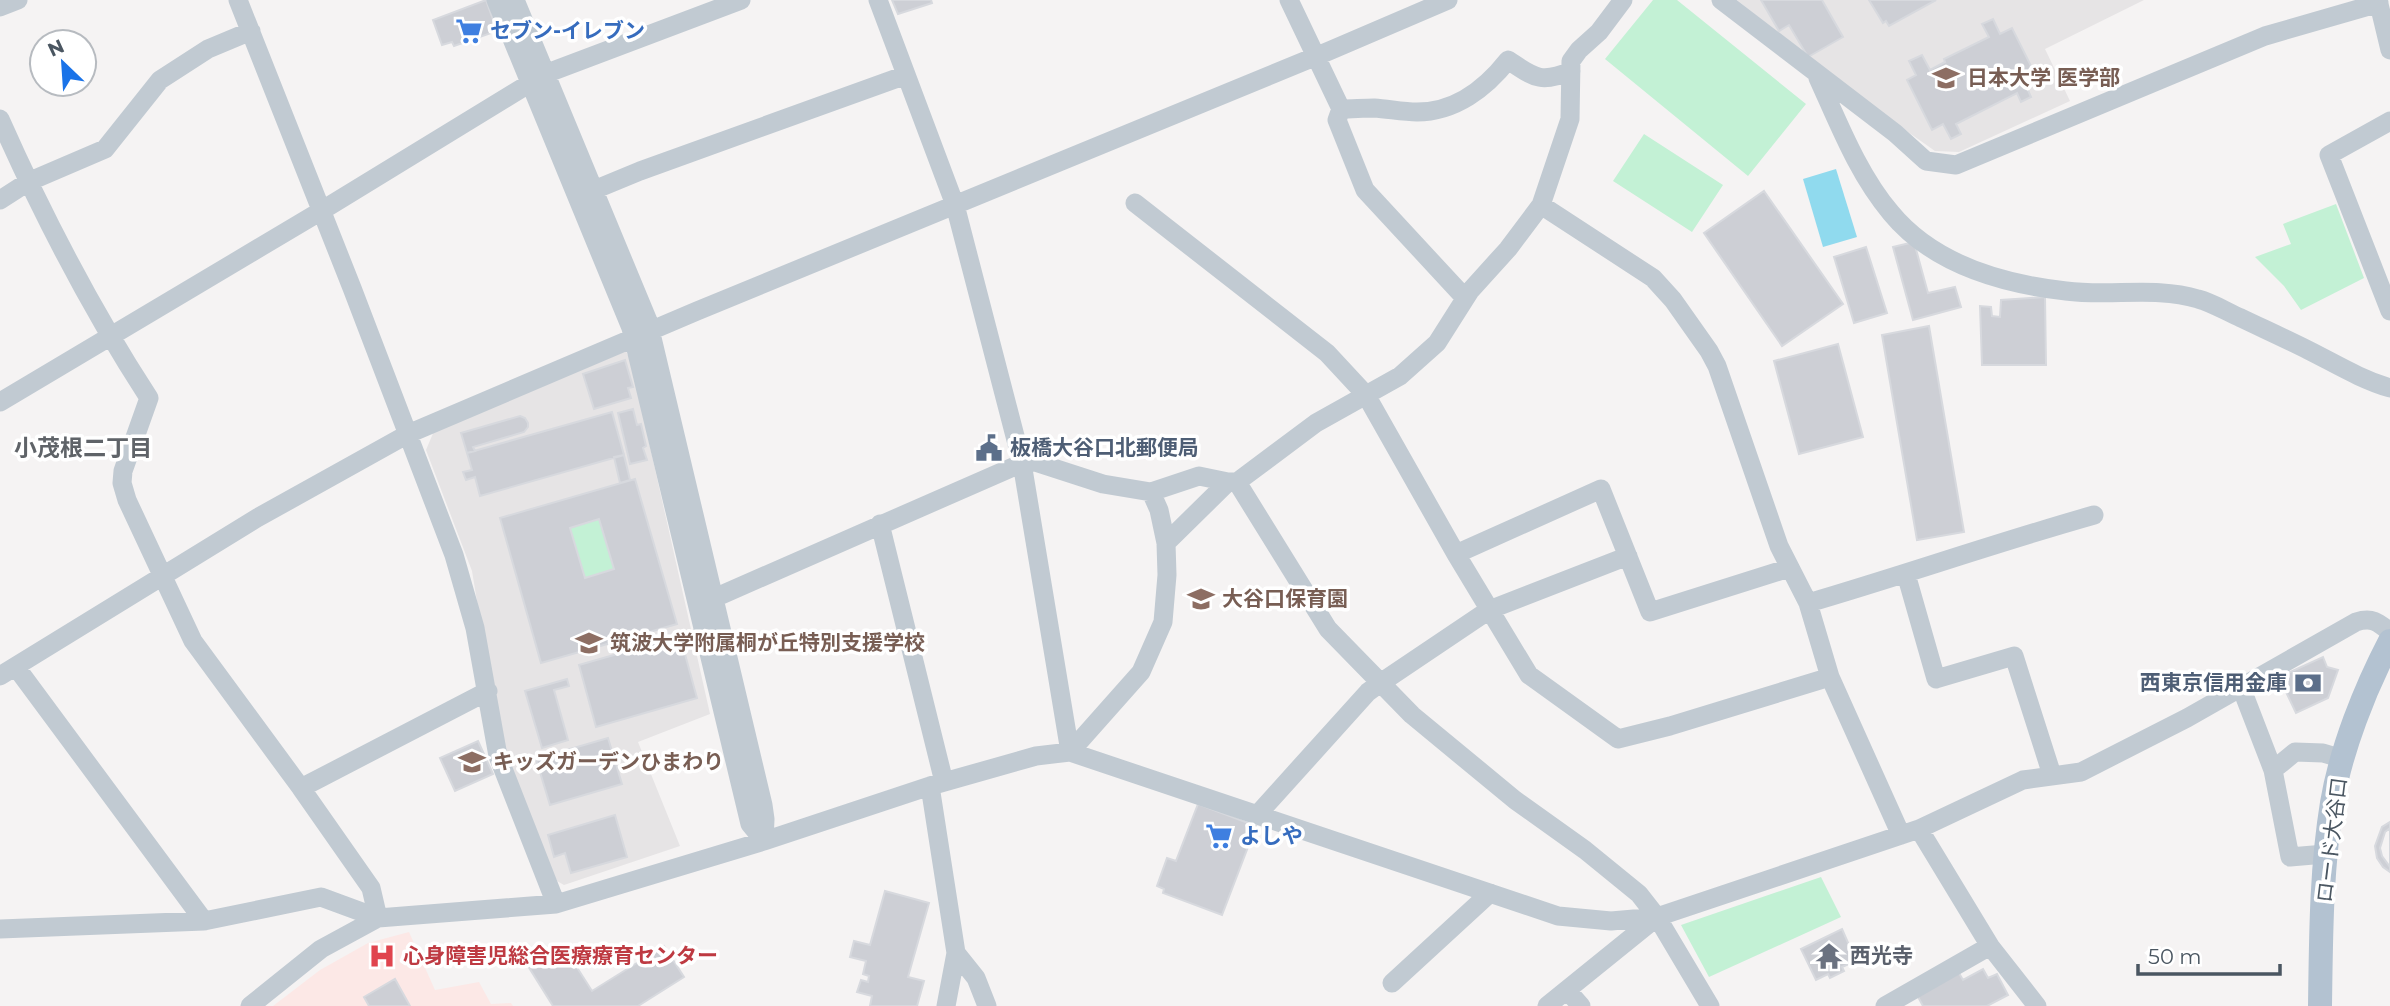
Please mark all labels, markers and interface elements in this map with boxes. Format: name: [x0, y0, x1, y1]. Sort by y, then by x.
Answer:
supermarket icon: セブン-イレブン: [454, 16, 484, 46]
place label: セブン-イレブン: [490, 18, 645, 43]
north arrow: [28, 28, 98, 98]
text: N: [44, 34, 68, 62]
school or university icon: 日本大学 医学部: [1931, 63, 1961, 93]
place label: 日本大学 医学部: [1967, 65, 2120, 90]
public building icon: 板橋大谷口北郵便局: [974, 433, 1004, 463]
district label: 小茂根二丁目: [14, 434, 152, 462]
place label: 板橋大谷口北郵便局: [1010, 435, 1199, 460]
school or university icon: 大谷口保育園: [1186, 584, 1216, 614]
place label: 大谷口保育園: [1222, 586, 1348, 611]
school or university icon: 筑波大学附属桐が丘特別支援学校: [574, 628, 604, 658]
place label: 筑波大学附属桐が丘特別支援学校: [610, 630, 925, 655]
bank icon: 西東京信用金庫: [2293, 668, 2323, 698]
place label: 西東京信用金庫: [2140, 670, 2287, 695]
school or university icon: キッズガーデンひまわり: [457, 747, 487, 777]
place label: キッズガーデンひまわり: [493, 749, 724, 774]
street label: ロード大谷口: [2311, 776, 2352, 904]
supermarket icon: よしや: [1204, 821, 1234, 851]
place label: よしや: [1240, 823, 1303, 848]
scale bar: [2138, 932, 2280, 976]
hospital icon: 心身障害児総合医療療育センター: [367, 941, 397, 971]
temple icon: 西光寺: [1814, 941, 1844, 971]
place label: 心身障害児総合医療療育センター: [403, 943, 718, 968]
place label: 西光寺: [1850, 943, 1913, 968]
text: 50 m: [2148, 944, 2202, 969]

